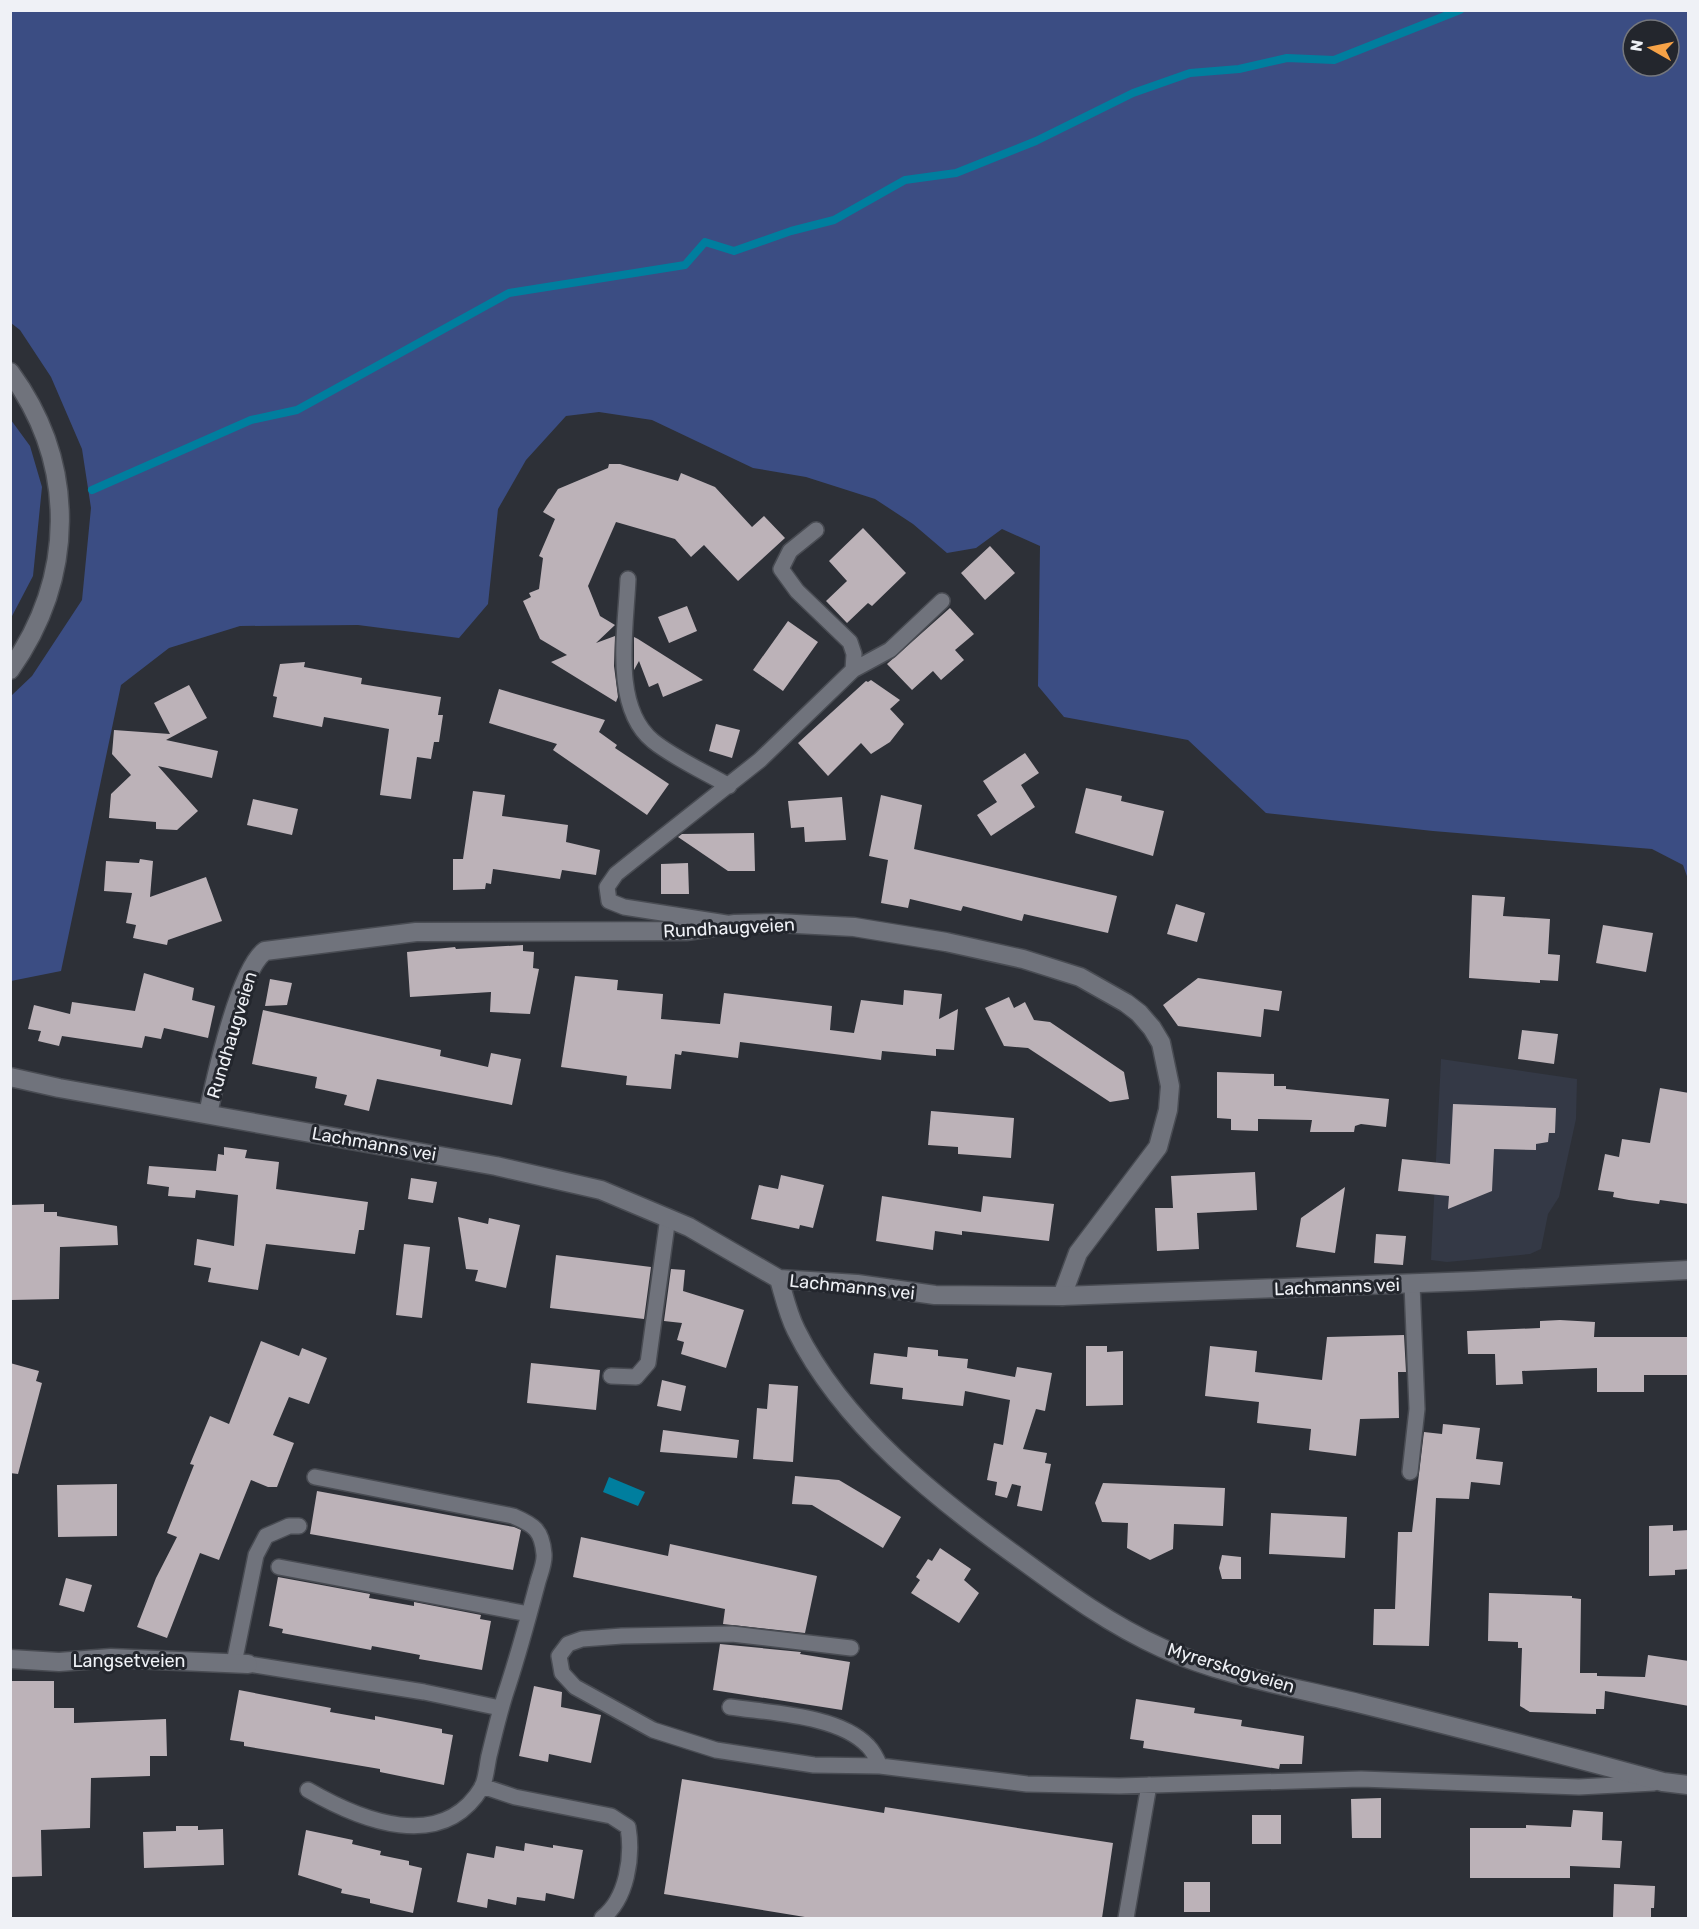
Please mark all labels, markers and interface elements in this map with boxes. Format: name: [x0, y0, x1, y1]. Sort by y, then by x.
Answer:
north arrow: [1621, 18, 1681, 78]
text: N: [1626, 39, 1647, 53]
street label: Rundhaugveien: [663, 914, 795, 942]
street label: Rundhaugveien: [202, 969, 262, 1101]
street label: Lachmanns vei: [310, 1122, 438, 1166]
street label: Lachmanns vei: [788, 1269, 916, 1305]
street label: Lachmanns vei: [1274, 1274, 1400, 1300]
street label: Myrerskogveien: [1165, 1638, 1297, 1698]
street label: Langsetveien: [72, 1650, 186, 1672]

